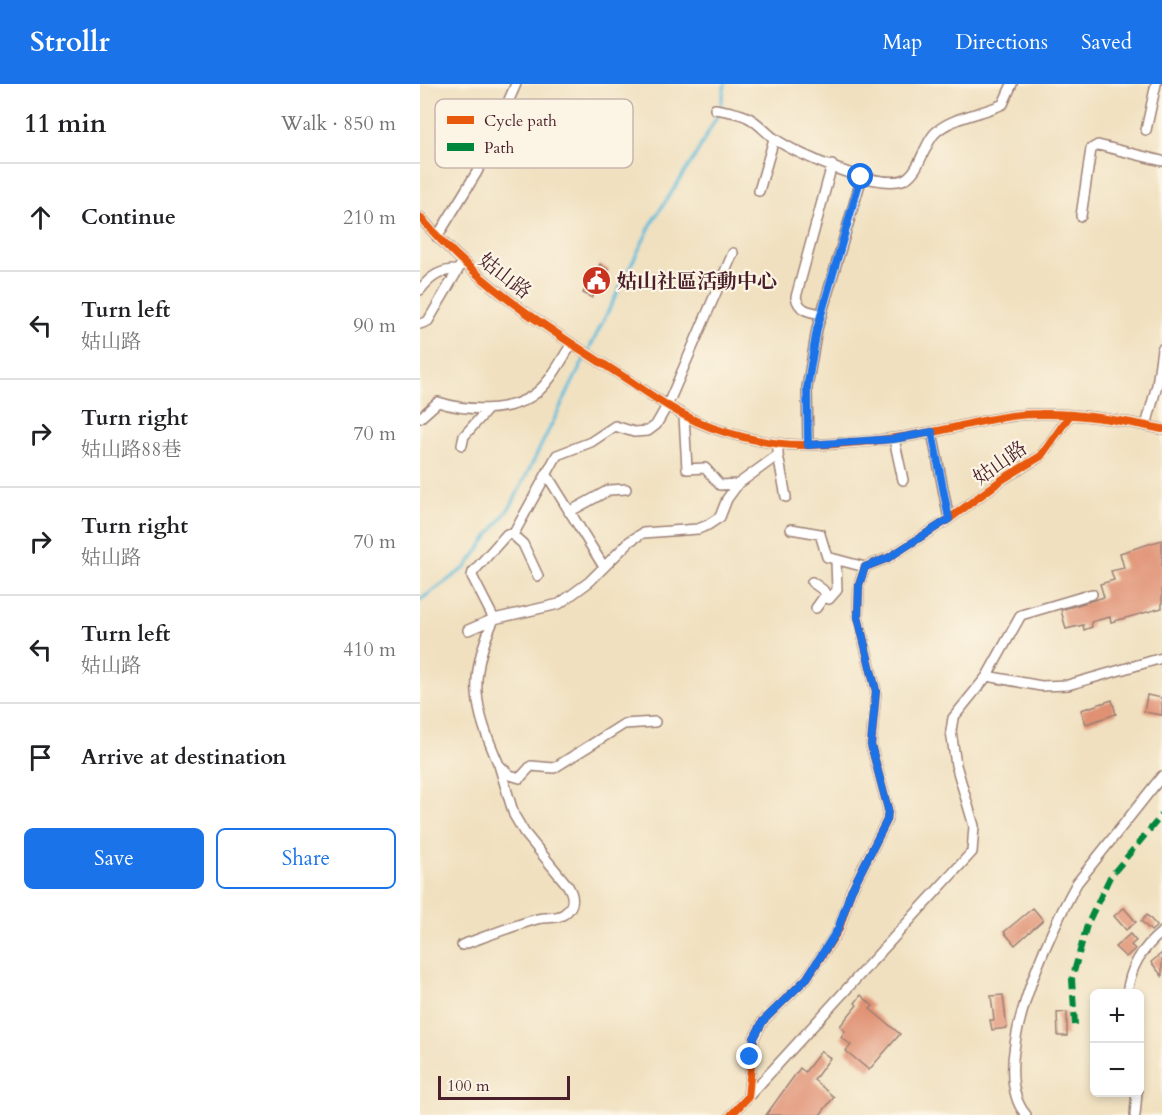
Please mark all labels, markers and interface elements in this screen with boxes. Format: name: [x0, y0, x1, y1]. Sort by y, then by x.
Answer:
text: Strollr: [30, 23, 110, 61]
text: Map: [882, 28, 922, 57]
text: Directions: [955, 28, 1048, 57]
text: Saved: [1081, 28, 1132, 57]
legend: [435, 99, 633, 168]
text: 11 min: [24, 106, 107, 141]
text: Walk · 850 m: [281, 110, 396, 137]
text: Cycle path: [484, 110, 557, 132]
text: Path: [484, 137, 514, 159]
route start: [847, 163, 873, 189]
icon: ahead: [24, 201, 57, 234]
text: Continue: [81, 202, 176, 232]
text: 210 m: [343, 204, 396, 231]
street label: 姑山路: [473, 247, 537, 305]
public building icon: 姑山社區活動中心: [580, 265, 612, 297]
place label: 姑山社區活動中心: [617, 268, 777, 295]
text: Turn left: [81, 295, 170, 325]
icon: left: [24, 309, 57, 342]
text: 90 m: [353, 312, 396, 339]
text: 姑山路: [81, 328, 141, 355]
text: Turn right: [81, 403, 188, 433]
icon: right: [24, 417, 57, 450]
text: 70 m: [353, 420, 396, 447]
street label: 姑山路: [968, 435, 1032, 491]
text: 姑山路88巷: [81, 436, 182, 463]
text: Turn right: [81, 511, 188, 541]
icon: right: [24, 525, 57, 558]
text: 70 m: [353, 528, 396, 555]
text: 姑山路: [81, 544, 141, 571]
text: Turn left: [81, 619, 170, 649]
icon: left: [24, 633, 57, 666]
text: 410 m: [343, 636, 396, 663]
text: 姑山路: [81, 652, 141, 679]
icon: arrive: [24, 741, 57, 774]
text: Arrive at destination: [81, 742, 286, 772]
button: Save: [24, 828, 204, 889]
button: Share: [216, 828, 396, 889]
map controls: [1090, 989, 1144, 1097]
button: +: [1090, 989, 1144, 1043]
route end: [736, 1043, 762, 1069]
button: −: [1090, 1043, 1144, 1097]
scale bar: [438, 1073, 570, 1100]
text: 100 m: [447, 1075, 489, 1097]

